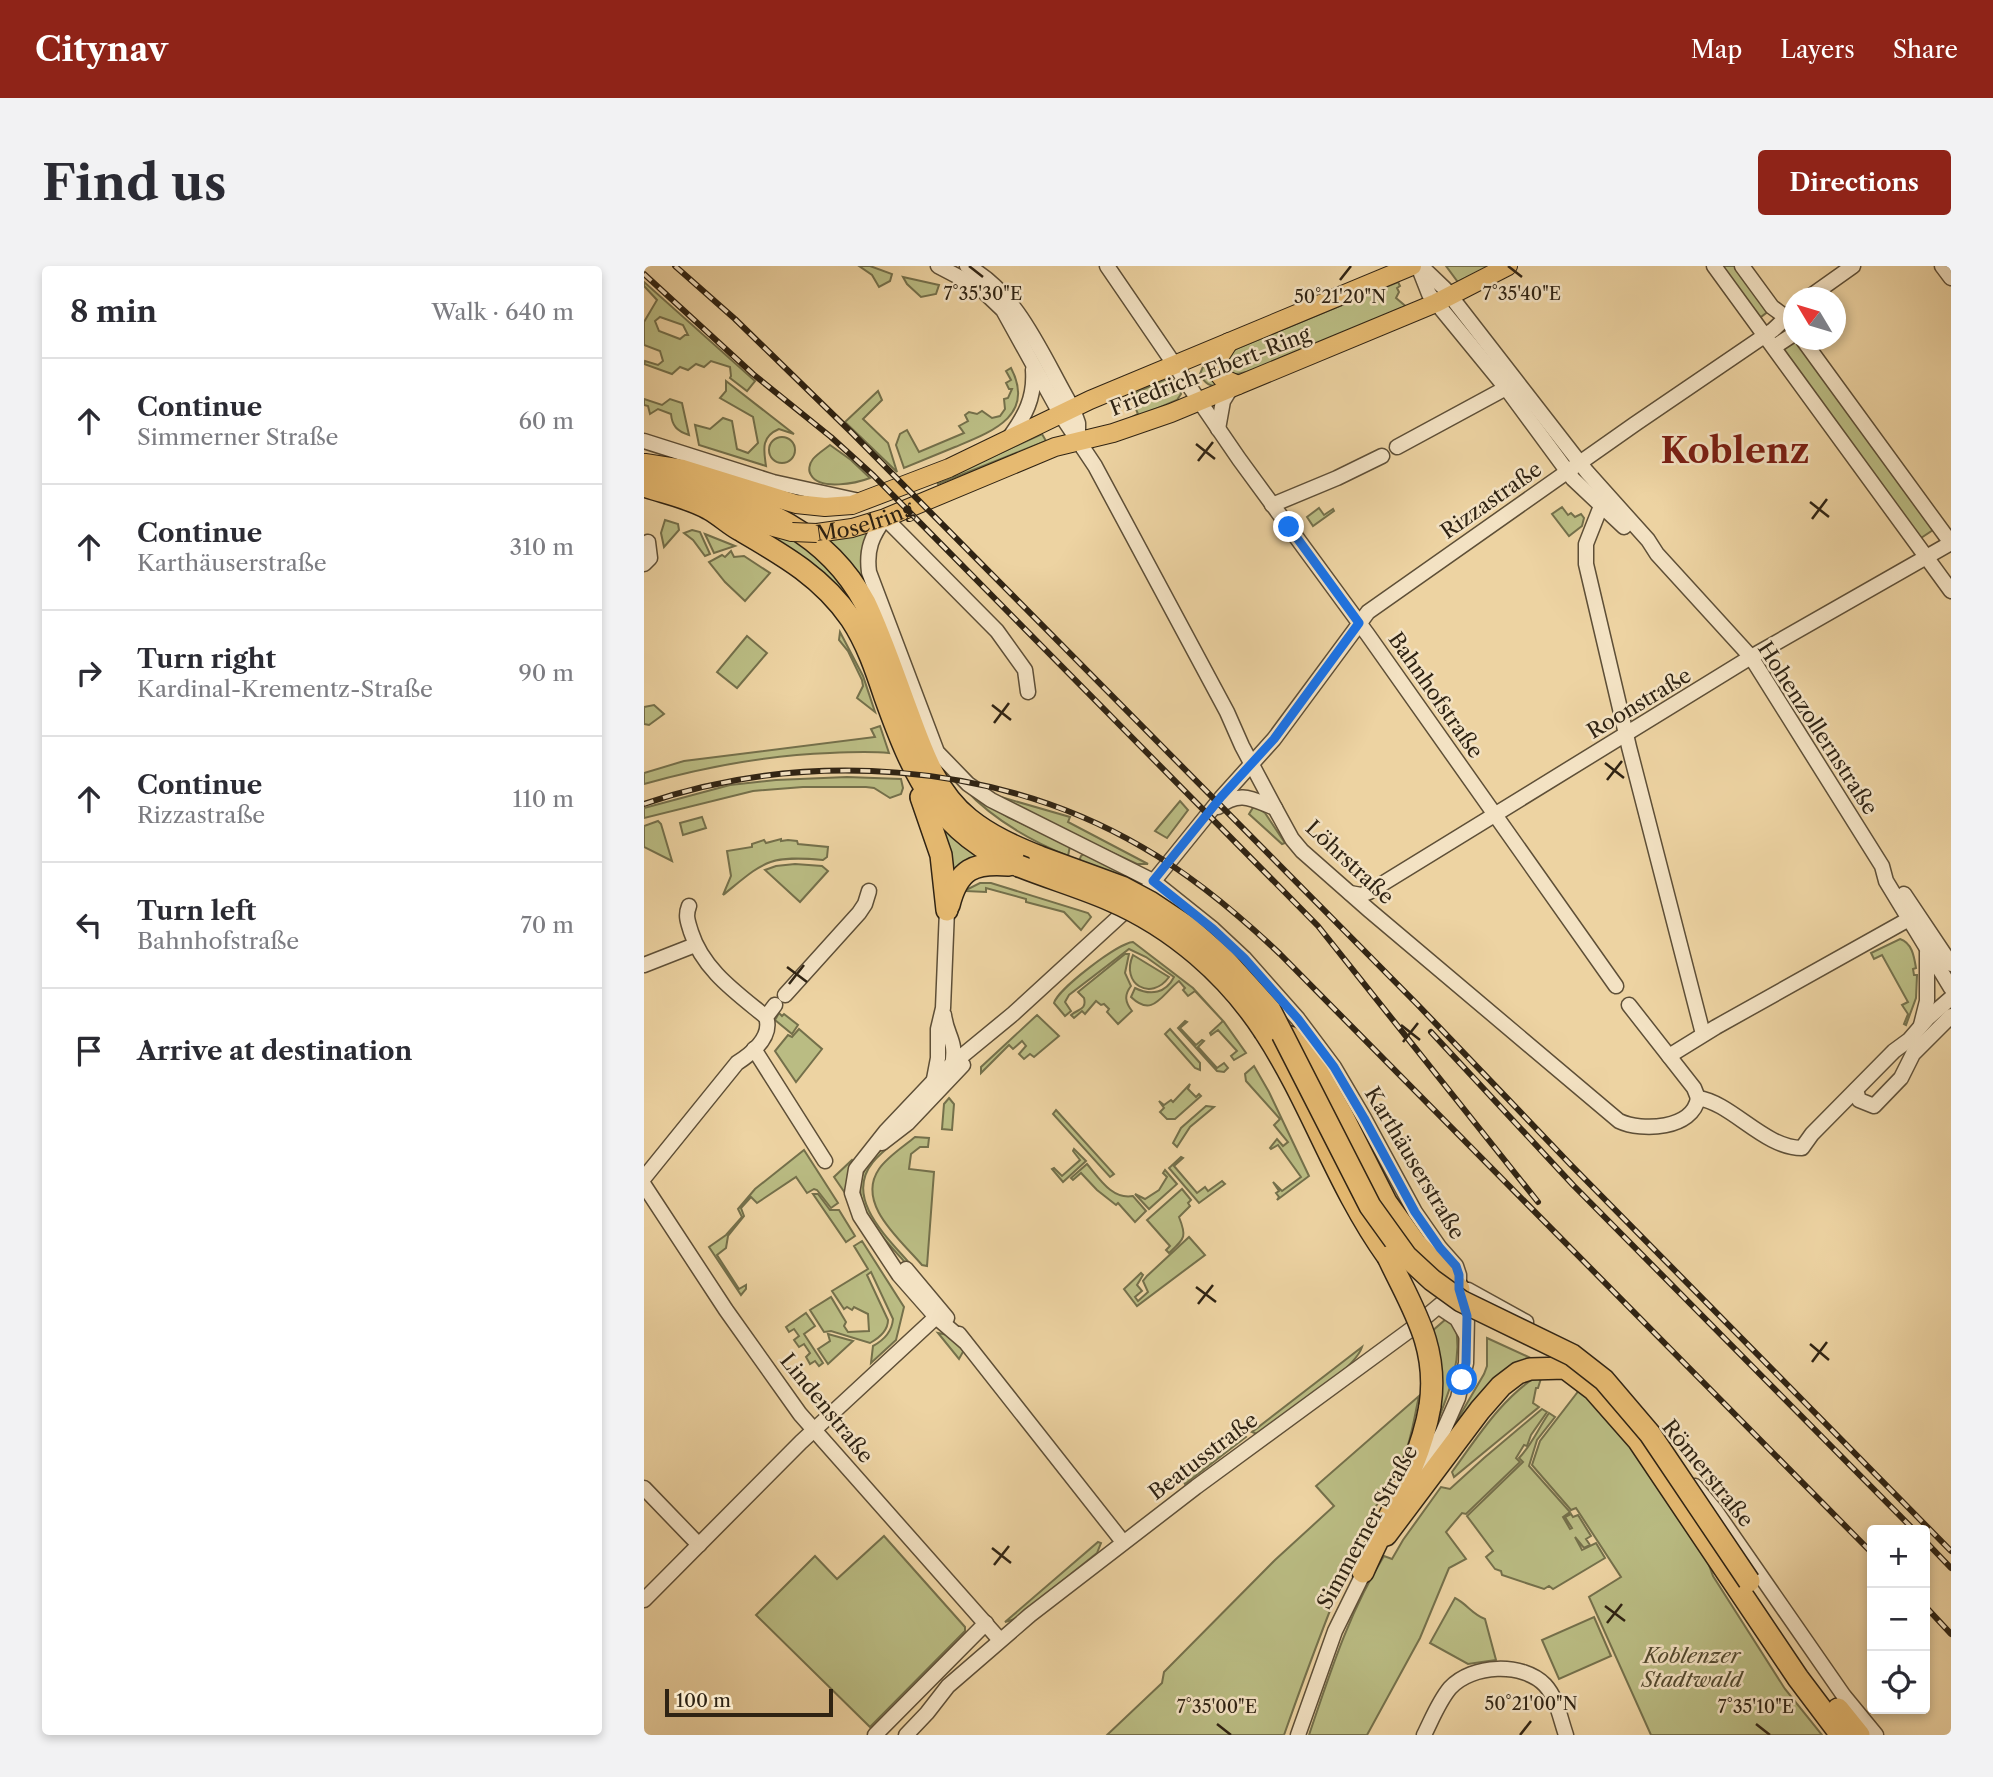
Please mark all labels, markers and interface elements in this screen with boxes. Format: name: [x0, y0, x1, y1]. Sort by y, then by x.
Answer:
text: Citynav: [35, 29, 168, 70]
text: Map: [1691, 35, 1742, 64]
text: Layers: [1780, 35, 1855, 64]
text: Share: [1893, 35, 1958, 64]
button: Directions: [1758, 150, 1951, 215]
text: Find us: [42, 152, 226, 213]
text: 7°35'30"E: [944, 283, 1022, 305]
text: 7°35'40"E: [1483, 283, 1561, 305]
text: 50°21'20"N: [1294, 286, 1386, 308]
north arrow: [1783, 287, 1846, 350]
text: 8 min: [70, 293, 157, 330]
text: Walk · 640 m: [431, 298, 574, 326]
street label: Friedrich-Ebert-Ring: [1106, 321, 1315, 421]
text: Continue: [137, 391, 262, 423]
icon: ahead: [70, 402, 108, 440]
text: 60 m: [518, 407, 574, 435]
text: Simmerner Straße: [137, 423, 338, 451]
district label: Koblenz: [1660, 429, 1810, 472]
street label: Rizzastraße: [1436, 456, 1546, 544]
street label: Moselring: [814, 495, 918, 546]
route end: [1273, 511, 1304, 542]
text: Continue: [137, 517, 262, 549]
icon: ahead: [70, 528, 108, 566]
text: 310 m: [510, 533, 574, 561]
text: Karthäuserstraße: [137, 549, 327, 577]
street label: Bahnhofstraße: [1383, 627, 1489, 763]
street label: Hohenzollernstraße: [1753, 637, 1883, 819]
text: Turn right: [137, 643, 276, 675]
icon: right: [70, 654, 108, 692]
text: 90 m: [518, 659, 574, 687]
street label: Roonstraße: [1583, 662, 1695, 744]
text: Kardinal-Krementz-Straße: [137, 675, 433, 703]
text: Continue: [137, 769, 262, 801]
icon: ahead: [70, 780, 108, 818]
text: 110 m: [513, 785, 574, 813]
text: Rizzastraße: [137, 801, 265, 829]
street label: Löhrstraße: [1301, 815, 1399, 909]
text: Turn left: [137, 895, 256, 927]
icon: left: [70, 906, 108, 944]
text: 70 m: [521, 911, 574, 939]
text: Bahnhofstraße: [137, 927, 299, 955]
icon: arrive: [70, 1032, 108, 1070]
text: Arrive at destination: [137, 1035, 412, 1067]
street label: Karthäuserstraße: [1360, 1082, 1470, 1244]
street label: Lindenstraße: [775, 1348, 879, 1468]
route start: [1446, 1364, 1477, 1395]
street label: Beatusstraße: [1144, 1407, 1262, 1505]
street label: Römerstraße: [1657, 1414, 1759, 1532]
street label: Simmerner Straße: [1312, 1441, 1422, 1613]
map controls: [1867, 1525, 1930, 1714]
button: +: [1867, 1525, 1930, 1588]
button: −: [1867, 1588, 1930, 1651]
park label: Koblenzer Stadtwald: [1640, 1643, 1745, 1692]
button: locate: [1867, 1651, 1930, 1714]
scale bar: [665, 1686, 833, 1718]
text: 100 m: [676, 1689, 731, 1712]
text: 50°21'00"N: [1484, 1693, 1578, 1715]
text: 7°35'00"E: [1177, 1696, 1257, 1718]
text: 7°35'10"E: [1718, 1696, 1794, 1718]

